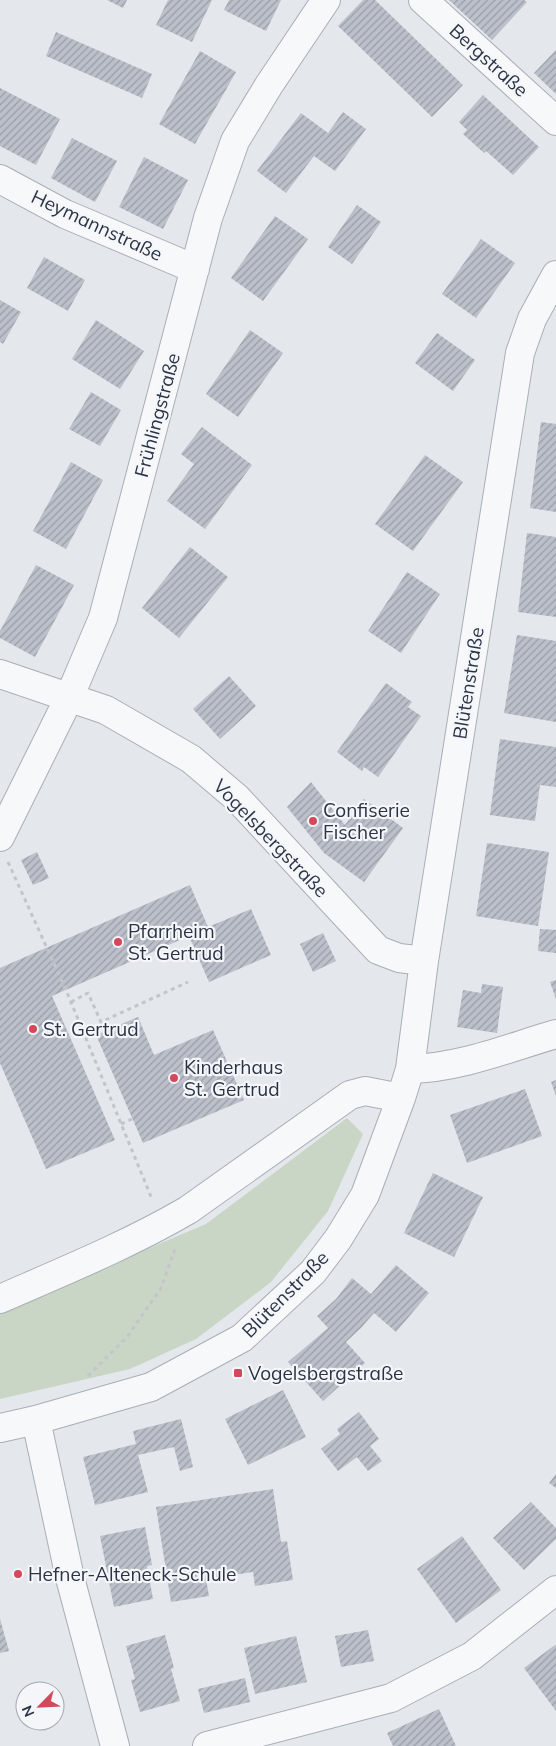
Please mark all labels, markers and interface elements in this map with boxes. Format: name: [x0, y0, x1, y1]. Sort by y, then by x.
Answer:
street label: Bergstraße: [445, 18, 533, 102]
street label: Heymannstraße: [28, 184, 166, 266]
street label: Frühlingstraße: [129, 350, 185, 480]
street label: Blütenstraße: [447, 625, 489, 741]
street label: Vogelsbergstraße: [208, 774, 334, 902]
place label: Confiserie Fischer: [323, 798, 410, 844]
marker: Confiserie Fischer: [307, 815, 319, 827]
place label: Pfarrheim St. Gertrud: [128, 919, 224, 965]
marker: Pfarrheim St. Gertrud: [112, 936, 124, 948]
place label: St. Gertrud: [43, 1017, 139, 1041]
marker: St. Gertrud: [27, 1023, 39, 1035]
place label: Kinderhaus St. Gertrud: [184, 1055, 283, 1101]
marker: Kinderhaus St. Gertrud: [168, 1072, 180, 1084]
street label: Blütenstraße: [237, 1246, 333, 1342]
place label: Vogelsbergstraße: [248, 1361, 403, 1385]
marker: Vogelsbergstraße: [232, 1367, 244, 1379]
place label: Hefner-Alteneck-Schule: [28, 1562, 236, 1586]
marker: Hefner-Alteneck-Schule: [12, 1568, 24, 1580]
north arrow: [15, 1681, 65, 1731]
text: N: [18, 1703, 38, 1720]

